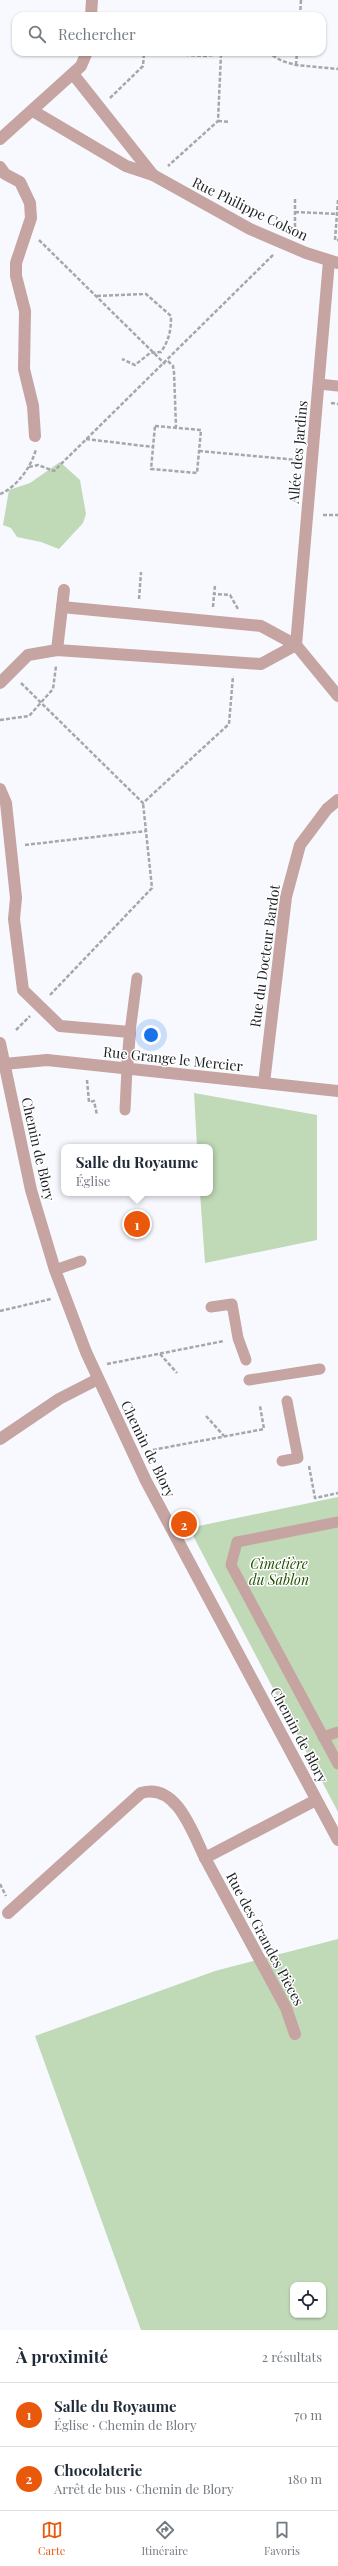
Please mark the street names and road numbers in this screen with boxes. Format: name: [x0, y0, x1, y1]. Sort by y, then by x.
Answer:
street label: Rue Philippe Colson: [189, 172, 312, 245]
street label: Allée des Jardins: [283, 400, 311, 505]
street label: Rue du Docteur Bardot: [245, 882, 284, 1029]
street label: Rue Grange le Mercier: [102, 1042, 244, 1075]
street label: Chemin de Blory: [17, 1095, 60, 1202]
street label: Chemin de Blory: [117, 1397, 180, 1500]
street label: Chemin de Blory: [266, 1684, 333, 1786]
street label: Rue des Grandes Pièces: [222, 1869, 309, 2009]

